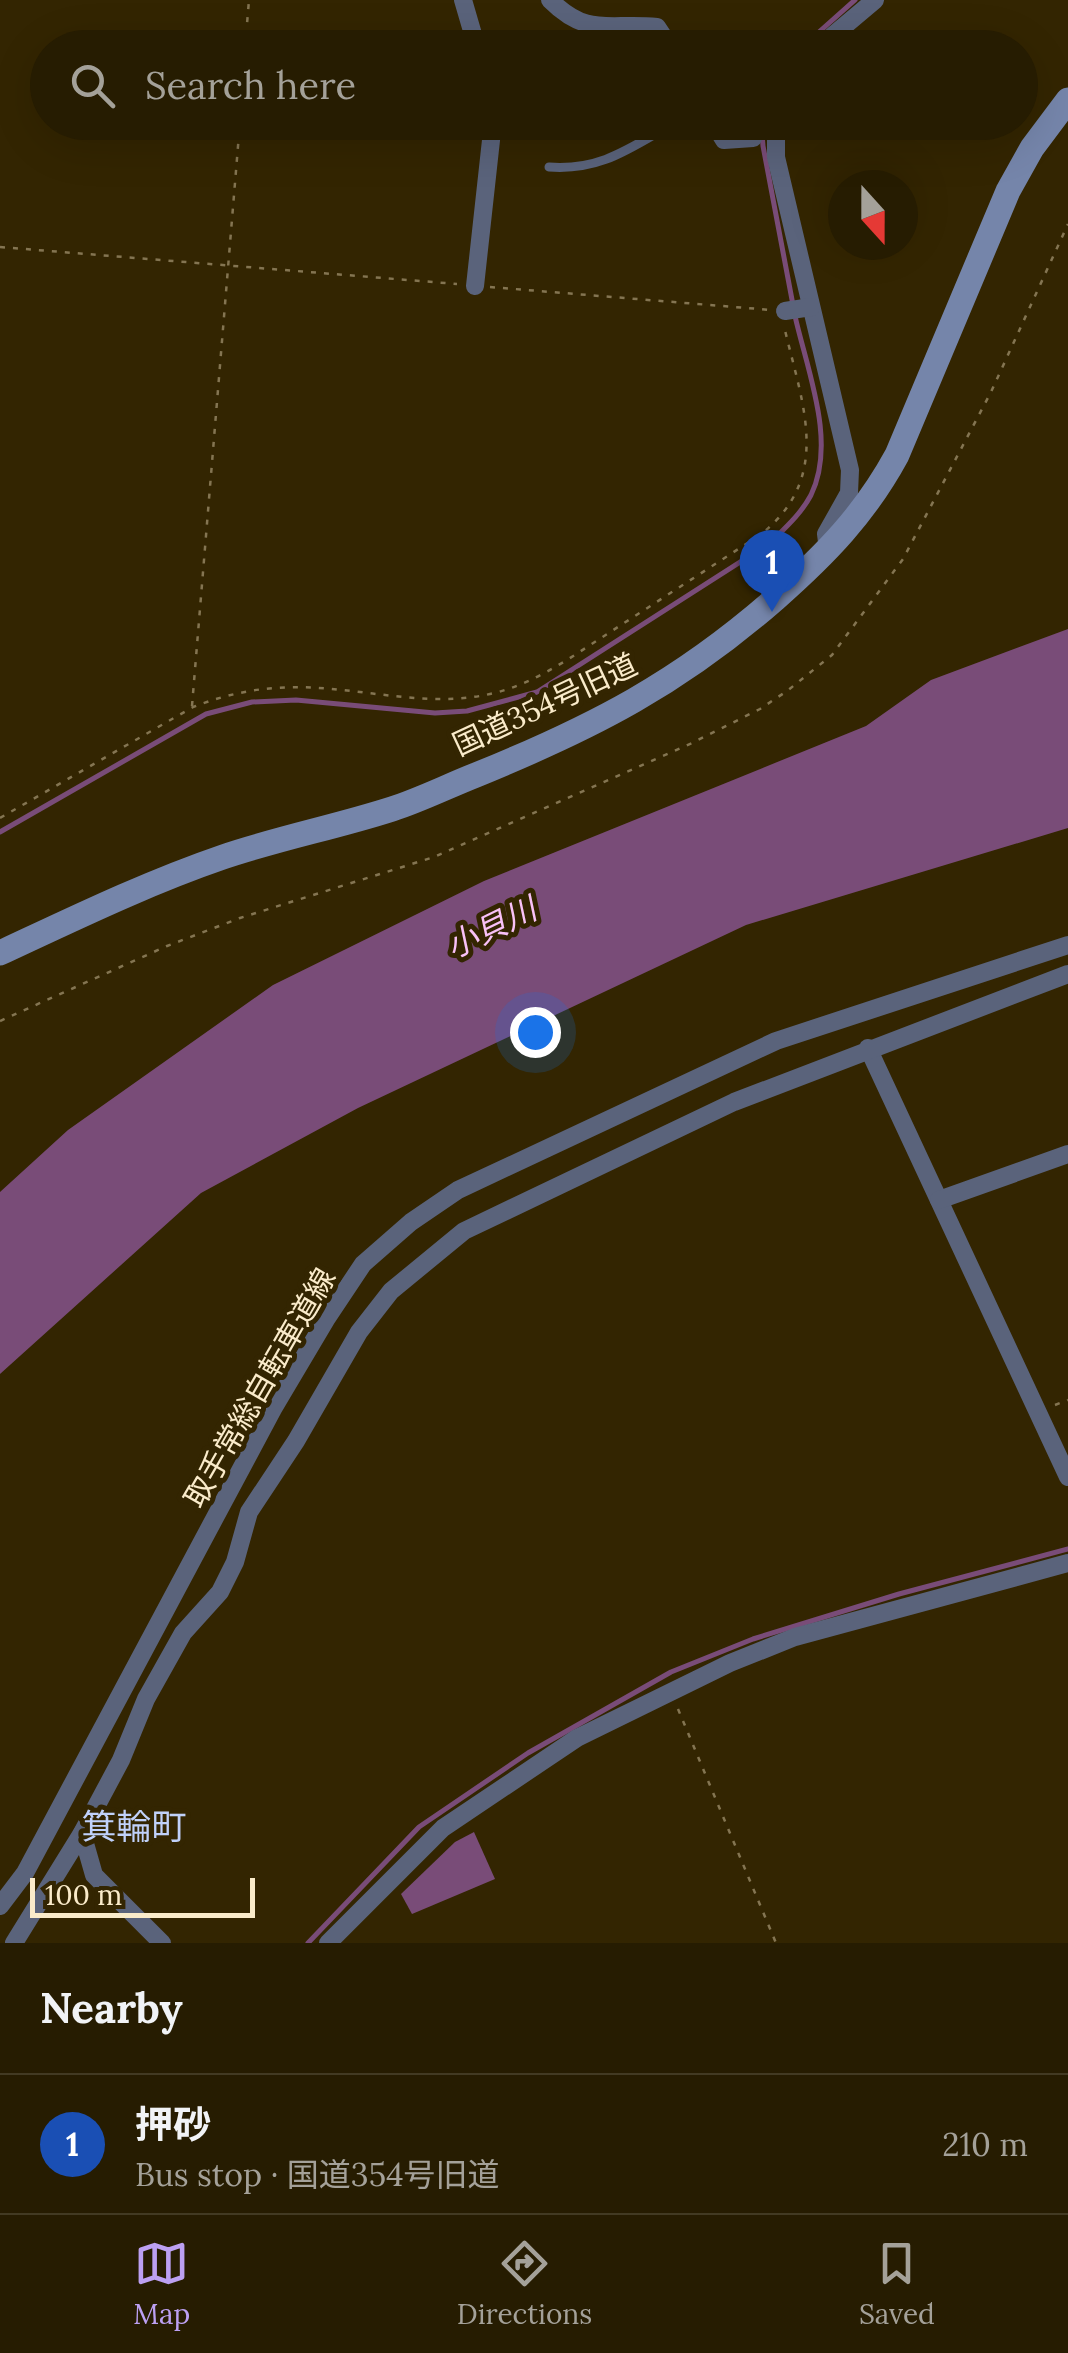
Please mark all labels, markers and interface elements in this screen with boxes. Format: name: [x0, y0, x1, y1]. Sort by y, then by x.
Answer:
search box: [30, 30, 1038, 140]
icon: search: [65, 58, 120, 113]
text: Search here: [145, 61, 356, 109]
north arrow: [828, 170, 918, 260]
pin: 1: [740, 530, 804, 612]
street label: 国道354号旧道: [446, 645, 643, 763]
water label: 小貝川: [439, 887, 546, 967]
your location: [510, 1007, 561, 1058]
street label: 取手常総自転車道線: [175, 1261, 343, 1514]
district label: 箕輪町: [81, 1804, 187, 1849]
scale bar: [30, 1873, 255, 1918]
text: 100 m: [45, 1877, 122, 1913]
text: Nearby: [40, 1981, 183, 2035]
text: 押砂: [135, 2100, 211, 2148]
text: 1: [66, 2124, 79, 2165]
text: 210 m: [942, 2124, 1028, 2165]
text: Bus stop · 国道354号旧道: [135, 2154, 499, 2195]
tab: Map: [133, 2236, 190, 2332]
tab: Directions: [457, 2236, 592, 2332]
tab: Saved: [859, 2236, 935, 2332]

